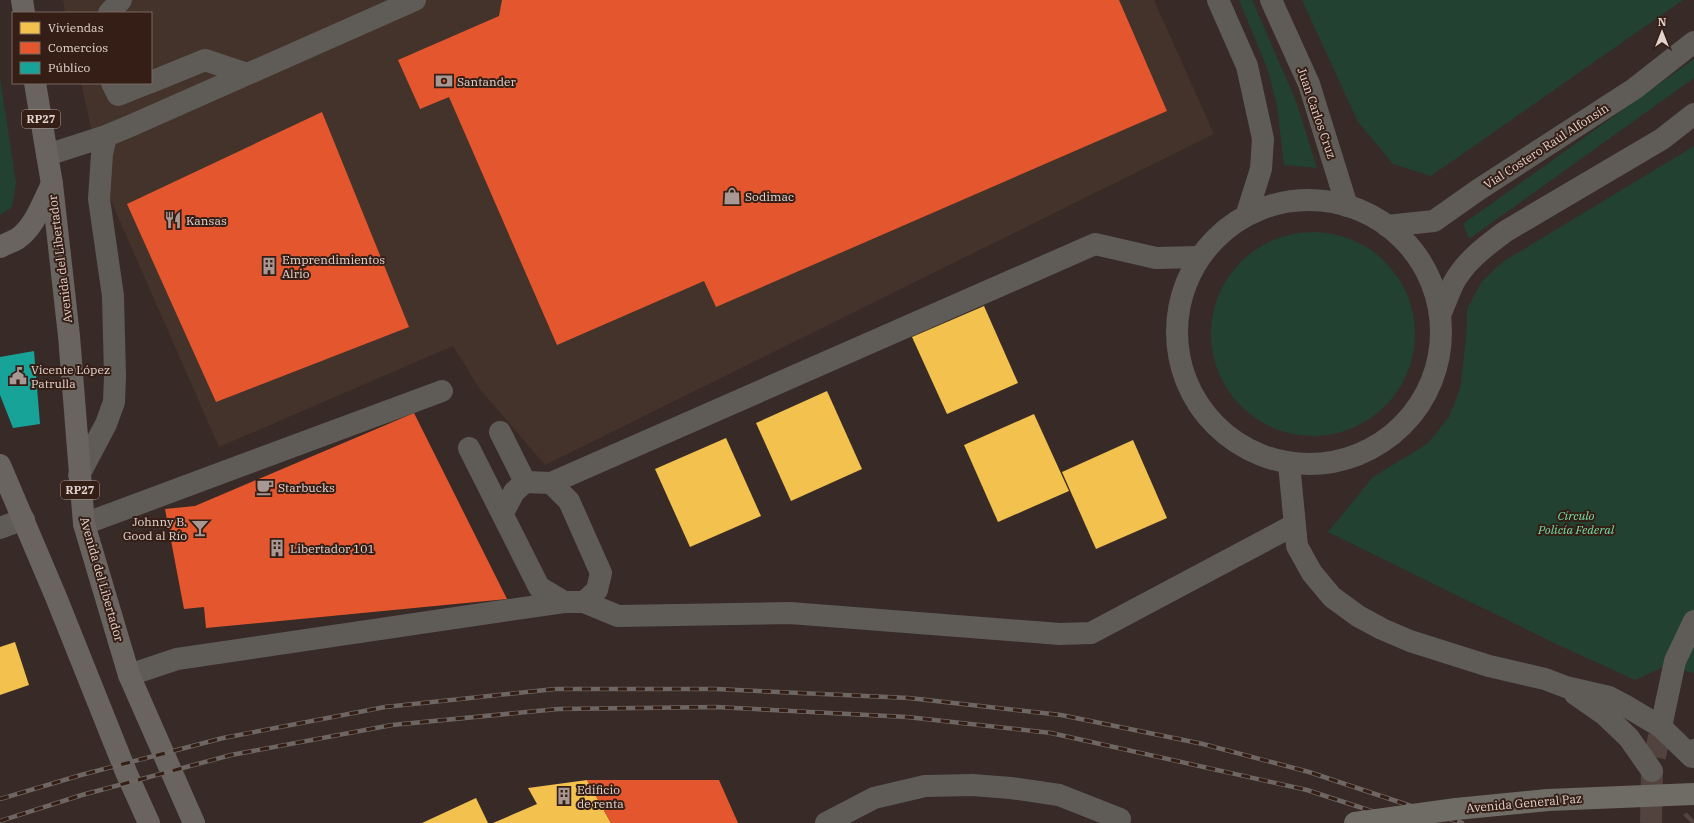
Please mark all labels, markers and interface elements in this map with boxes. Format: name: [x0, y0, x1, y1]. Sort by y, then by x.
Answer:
legend: [12, 12, 152, 84]
north arrow: [1642, 12, 1682, 52]
text: N: [1658, 15, 1667, 29]
text: Viviendas: [48, 20, 104, 35]
text: Comercios: [48, 40, 108, 55]
text: Público: [48, 60, 91, 75]
street label: Juan Carlos Cruz: [1294, 66, 1340, 160]
bank icon: Santander: [434, 71, 454, 91]
place label: Santander: [457, 74, 516, 89]
street label: Vial Costero Raúl Alfonsín: [1481, 100, 1612, 192]
road number: RP27: [22, 110, 60, 128]
shop icon: Sodimac: [722, 186, 742, 206]
place label: Sodimac: [745, 189, 794, 204]
street label: Avenida del Libertador: [45, 193, 75, 324]
restaurant icon: Kansas: [163, 210, 183, 230]
place label: Kansas: [186, 213, 227, 228]
place label: Emprendimientos Alrio: [282, 252, 385, 281]
building icon: Emprendimientos Alrio: [259, 256, 279, 276]
place label: Vicente López Patrulla: [31, 362, 110, 391]
public building icon: Vicente López Patrulla: [8, 366, 28, 386]
cafe icon: Starbucks: [255, 477, 275, 497]
place label: Starbucks: [278, 480, 335, 495]
road number: RP27: [61, 481, 99, 499]
park label: Círculo Policía Federal: [1537, 508, 1615, 537]
place label: Johnny B. Good al Río: [123, 514, 187, 543]
street label: Avenida del Libertador: [77, 515, 127, 644]
bar icon: Johnny B. Good al Río: [190, 518, 210, 538]
building icon: Libertador 101: [267, 538, 287, 558]
place label: Libertador 101: [290, 541, 375, 556]
place label: Edificio de renta: [577, 782, 624, 811]
building icon: Edificio de renta: [554, 786, 574, 806]
street label: Avenida General Paz: [1465, 790, 1583, 816]

